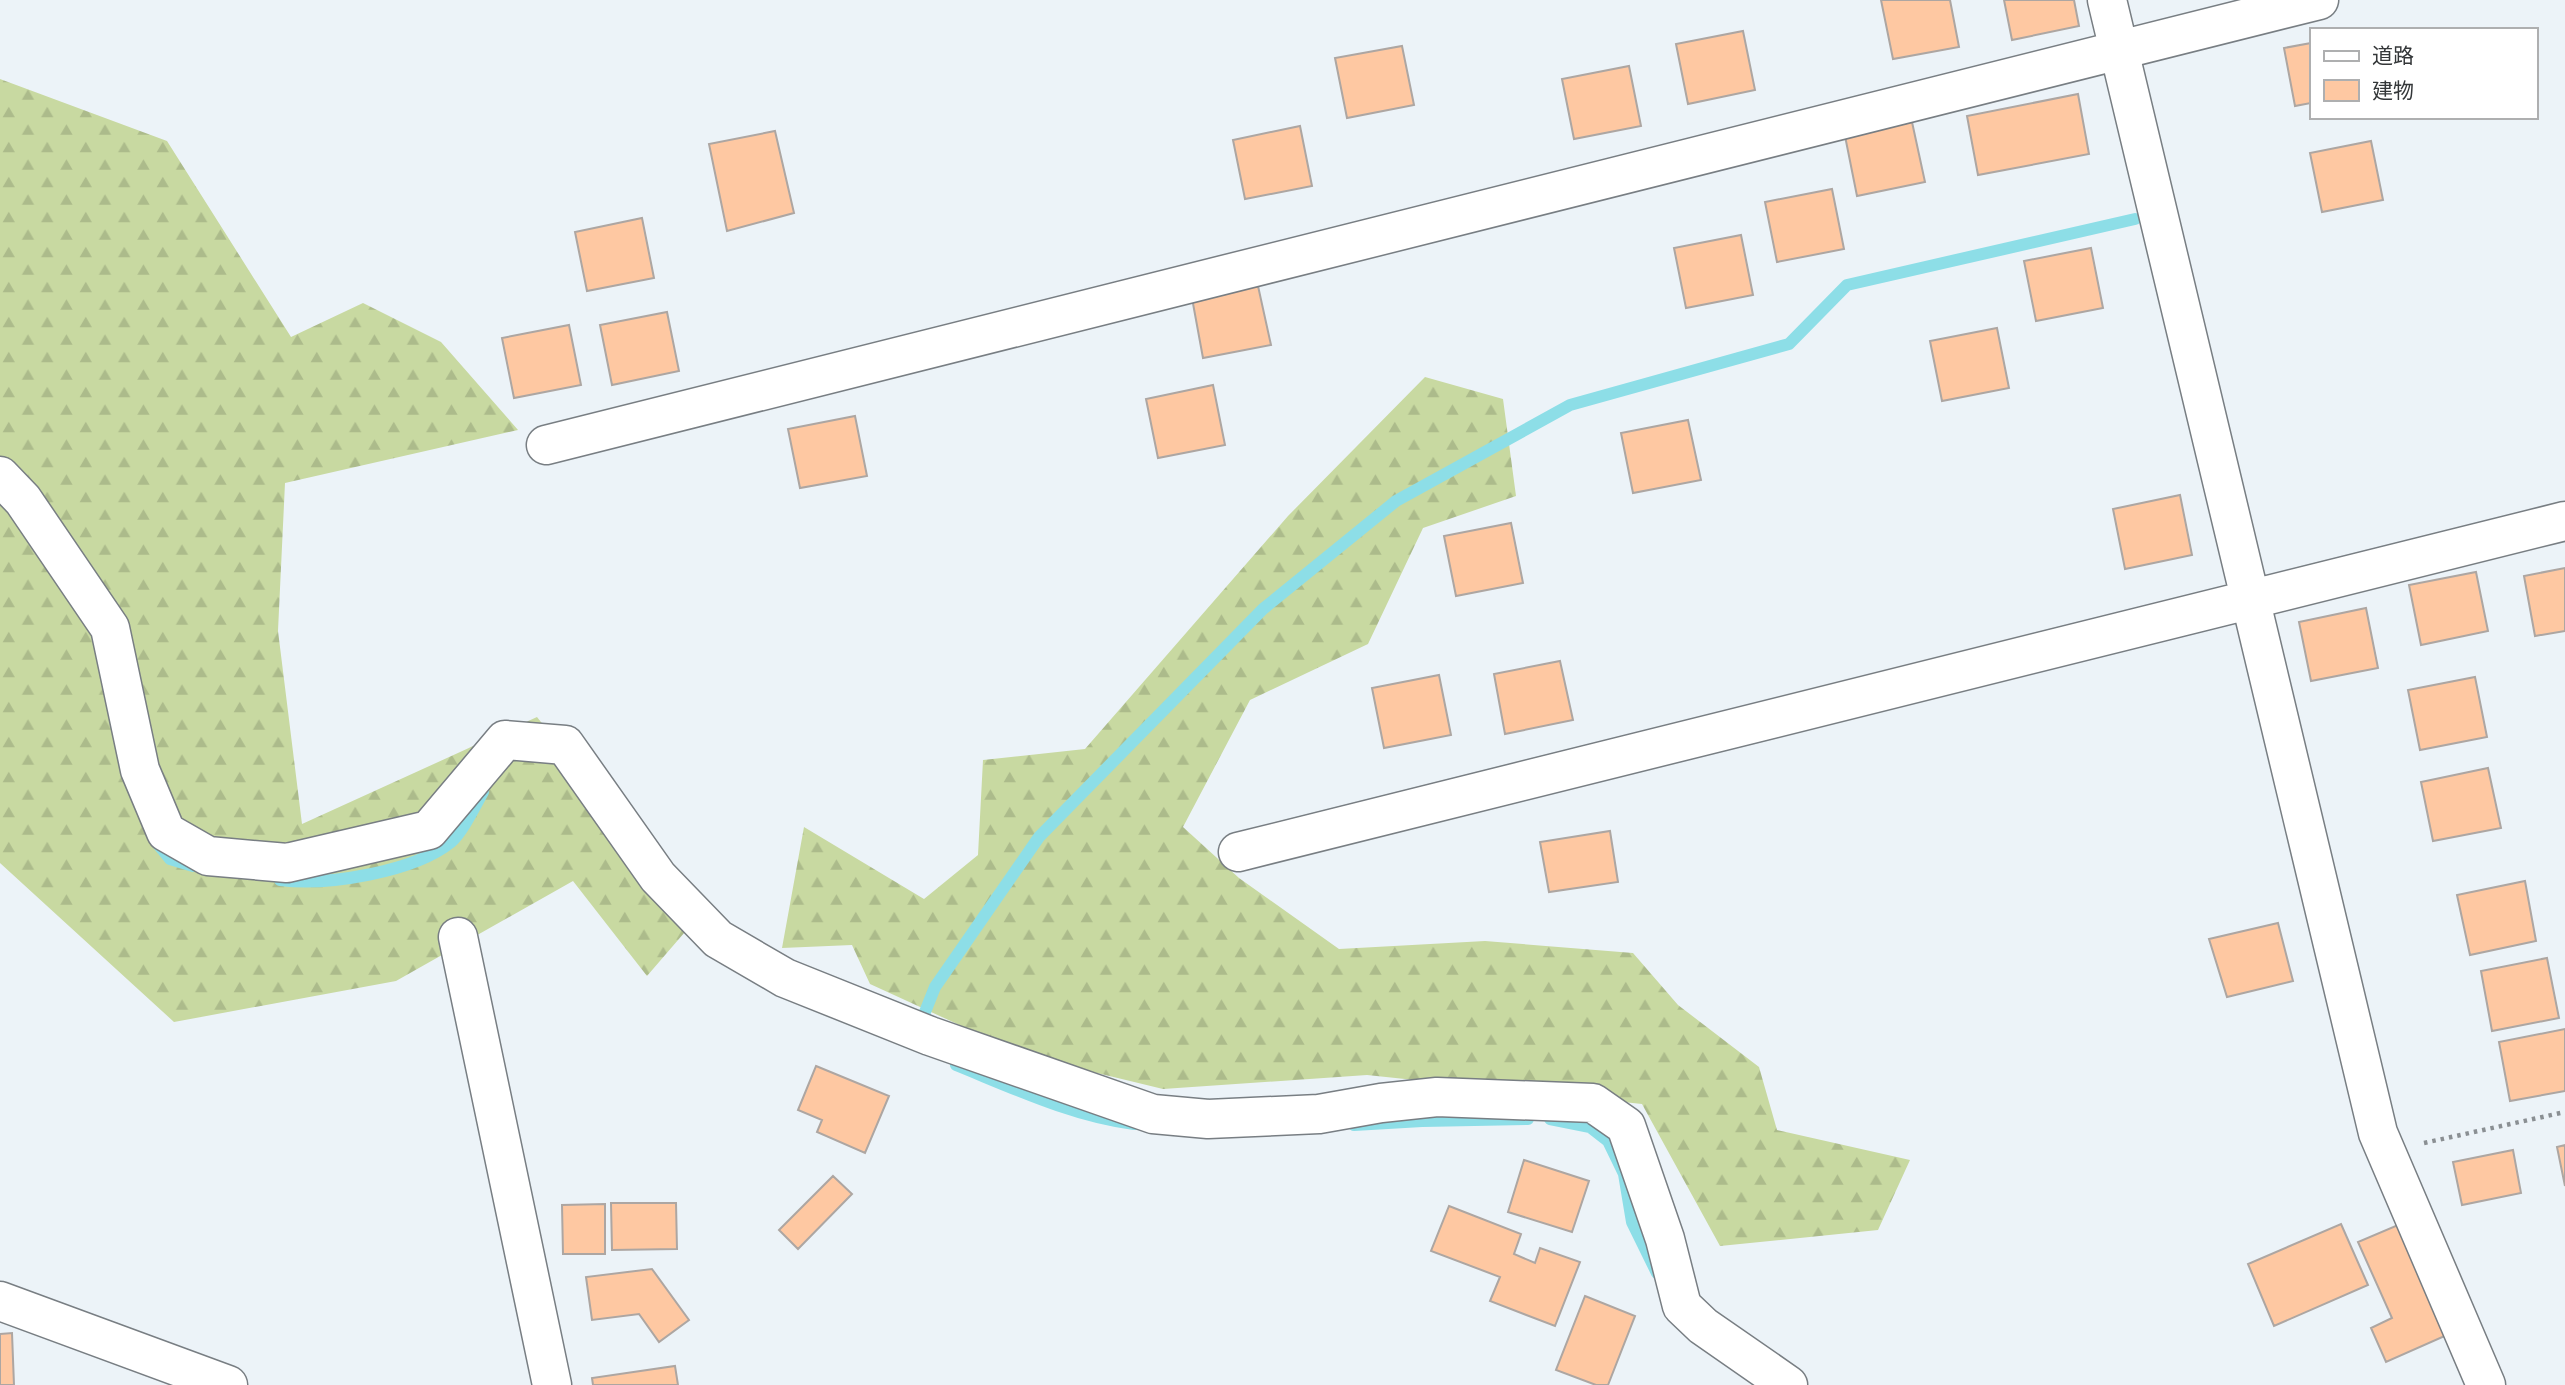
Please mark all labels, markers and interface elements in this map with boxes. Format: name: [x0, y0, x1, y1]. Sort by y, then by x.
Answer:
legend: [2310, 28, 2537, 119]
text: 道路: [2372, 43, 2414, 68]
text: 建物: [2372, 78, 2414, 103]

